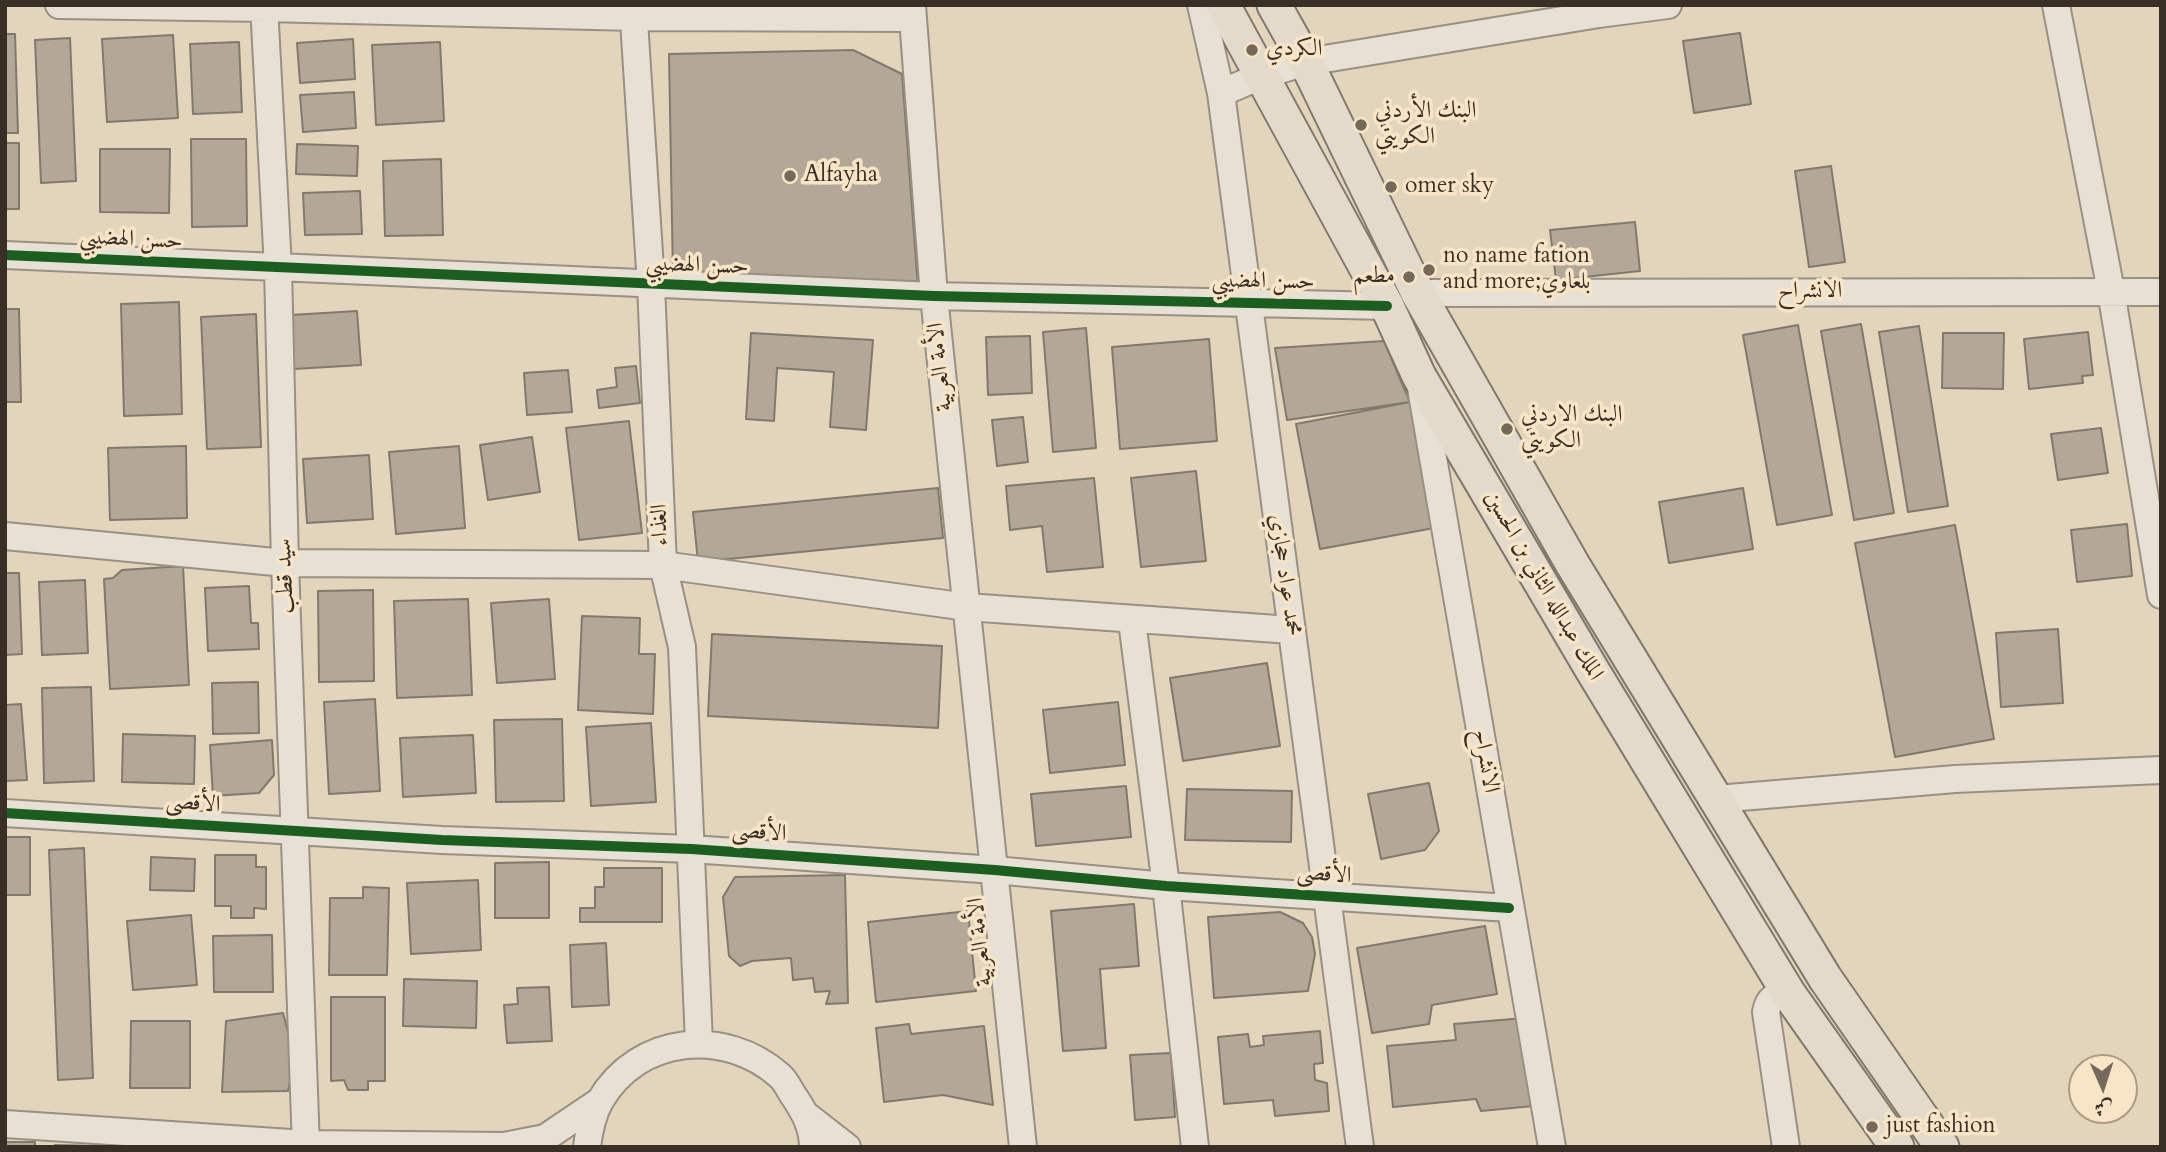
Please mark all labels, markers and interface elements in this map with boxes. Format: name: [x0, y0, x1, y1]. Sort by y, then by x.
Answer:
place label: الكردي: [1266, 36, 1322, 64]
marker: الكردي: [1244, 42, 1260, 58]
place label: البنك الأردني الكويتي: [1375, 98, 1476, 152]
marker: البنك الأردني الكويتي: [1353, 117, 1369, 133]
place label: Alfayha: [804, 162, 878, 190]
marker: Alfayha: [782, 168, 798, 184]
place label: omer sky: [1405, 173, 1494, 201]
marker: omer sky: [1383, 179, 1399, 195]
street label: حسن الهضيبي: [79, 224, 183, 256]
place label: no name fation and more;بلعاوي: [1443, 243, 1590, 297]
street label: حسن الهضيبي: [645, 250, 749, 282]
marker: no name fation and more;بلعاوي: [1421, 262, 1437, 278]
place label: مطعم: [1353, 263, 1395, 291]
street label: حسن الهضيبي: [1211, 267, 1315, 297]
marker: مطعم: [1401, 269, 1417, 285]
street label: الانشراح: [1778, 278, 1842, 306]
street label: الأمة العربية: [923, 321, 959, 413]
place label: البنك الاردني الكويتي: [1521, 402, 1622, 456]
marker: البنك الاردني الكويتي: [1499, 421, 1515, 437]
street label: الملك عبدالله الثاني بن الحسين: [1477, 486, 1609, 686]
street label: الغذاء: [646, 504, 676, 546]
street label: محمد عواد حجازي: [1262, 512, 1306, 638]
street label: سيد قطب: [271, 538, 301, 614]
street label: الانشراح: [1466, 727, 1504, 795]
street label: الأقصى: [165, 788, 221, 820]
street label: الأقصى: [731, 817, 787, 849]
street label: الأقصى: [1296, 859, 1352, 891]
street label: الأمة العربية: [963, 896, 999, 988]
north arrow: [2068, 1054, 2138, 1124]
text: ش: [2094, 1094, 2114, 1121]
place label: just fashion: [1886, 1113, 1995, 1141]
marker: just fashion: [1864, 1119, 1880, 1135]

